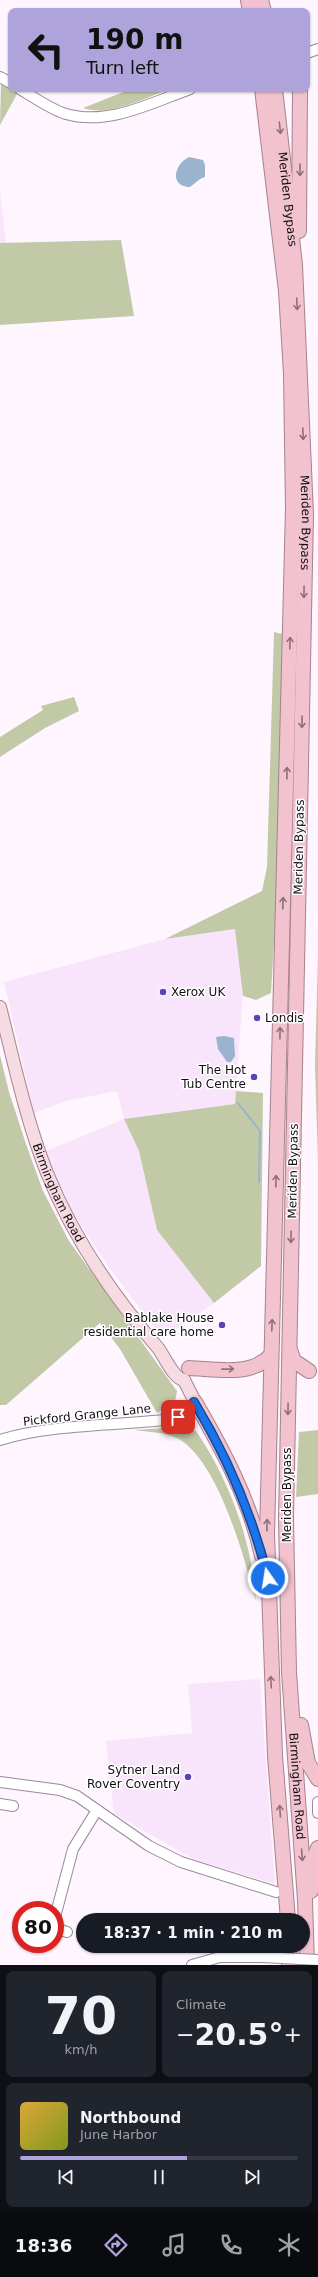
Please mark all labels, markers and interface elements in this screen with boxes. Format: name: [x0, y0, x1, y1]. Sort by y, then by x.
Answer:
text: 190 m: [86, 23, 183, 56]
icon: left: [20, 24, 72, 76]
text: Turn left: [86, 57, 159, 78]
one-way arrow: [276, 121, 284, 134]
street label: Meriden Bypass: [275, 151, 300, 247]
one-way arrow: [296, 163, 304, 176]
one-way arrow: [293, 297, 301, 310]
one-way arrow: [299, 427, 307, 440]
street label: Meriden Bypass: [297, 475, 313, 570]
one-way arrow: [300, 585, 308, 598]
one-way arrow: [286, 637, 294, 650]
one-way arrow: [298, 715, 305, 728]
one-way arrow: [283, 767, 291, 780]
street label: Meriden Bypass: [291, 799, 307, 895]
one-way arrow: [279, 897, 287, 910]
place label: Xerox UK: [171, 985, 226, 999]
marker: Xerox UK: [158, 987, 168, 997]
place label: Londis: [265, 1011, 304, 1025]
marker: Londis: [252, 1013, 262, 1023]
one-way arrow: [276, 1027, 283, 1040]
place label: The Hot Tub Centre: [180, 1063, 246, 1091]
marker: The Hot Tub Centre: [249, 1072, 259, 1082]
street label: Meriden Bypass: [285, 1123, 301, 1219]
street label: Birmingham Road: [30, 1141, 87, 1245]
one-way arrow: [272, 1175, 279, 1188]
one-way arrow: [288, 1230, 295, 1243]
place label: Bablake House residential care home: [83, 1311, 214, 1339]
one-way arrow: [268, 1319, 276, 1332]
marker: Bablake House residential care home: [217, 1320, 227, 1330]
one-way arrow: [221, 1365, 234, 1373]
pin: [161, 1400, 195, 1434]
street label: Pickford Grange Lane: [22, 1401, 152, 1429]
one-way arrow: [284, 1402, 292, 1415]
icon: arrive: [167, 1406, 189, 1428]
street label: Meriden Bypass: [280, 1447, 294, 1543]
one-way arrow: [263, 1519, 271, 1532]
position arrow: [247, 1557, 289, 1599]
one-way arrow: [267, 1676, 275, 1689]
street label: Birmingham Road: [286, 1732, 308, 1840]
place label: Sytner Land Rover Coventry: [87, 1763, 180, 1791]
marker: Sytner Land Rover Coventry: [183, 1772, 193, 1782]
one-way arrow: [276, 1805, 283, 1818]
one-way arrow: [298, 1848, 305, 1861]
speed limit sign: 80: [12, 1901, 64, 1953]
text: 18:37 · 1 min · 210 m: [103, 1924, 283, 1942]
text: 70: [45, 1986, 117, 2046]
text: Climate: [176, 1997, 226, 2012]
text: 20.5°: [194, 2017, 283, 2052]
text: −: [176, 2022, 194, 2047]
text: +: [283, 2022, 302, 2047]
text: km/h: [65, 2042, 97, 2057]
text: Northbound: [80, 2109, 181, 2127]
text: June Harbor: [80, 2127, 157, 2142]
icon: previous: [55, 2166, 77, 2188]
icon: pause: [148, 2166, 170, 2188]
icon: next: [241, 2166, 263, 2188]
icon: directions: [102, 2231, 130, 2259]
icon: music: [160, 2231, 188, 2259]
icon: phone: [217, 2231, 245, 2259]
icon: climate: [275, 2231, 303, 2259]
text: 18:36: [15, 2235, 72, 2256]

